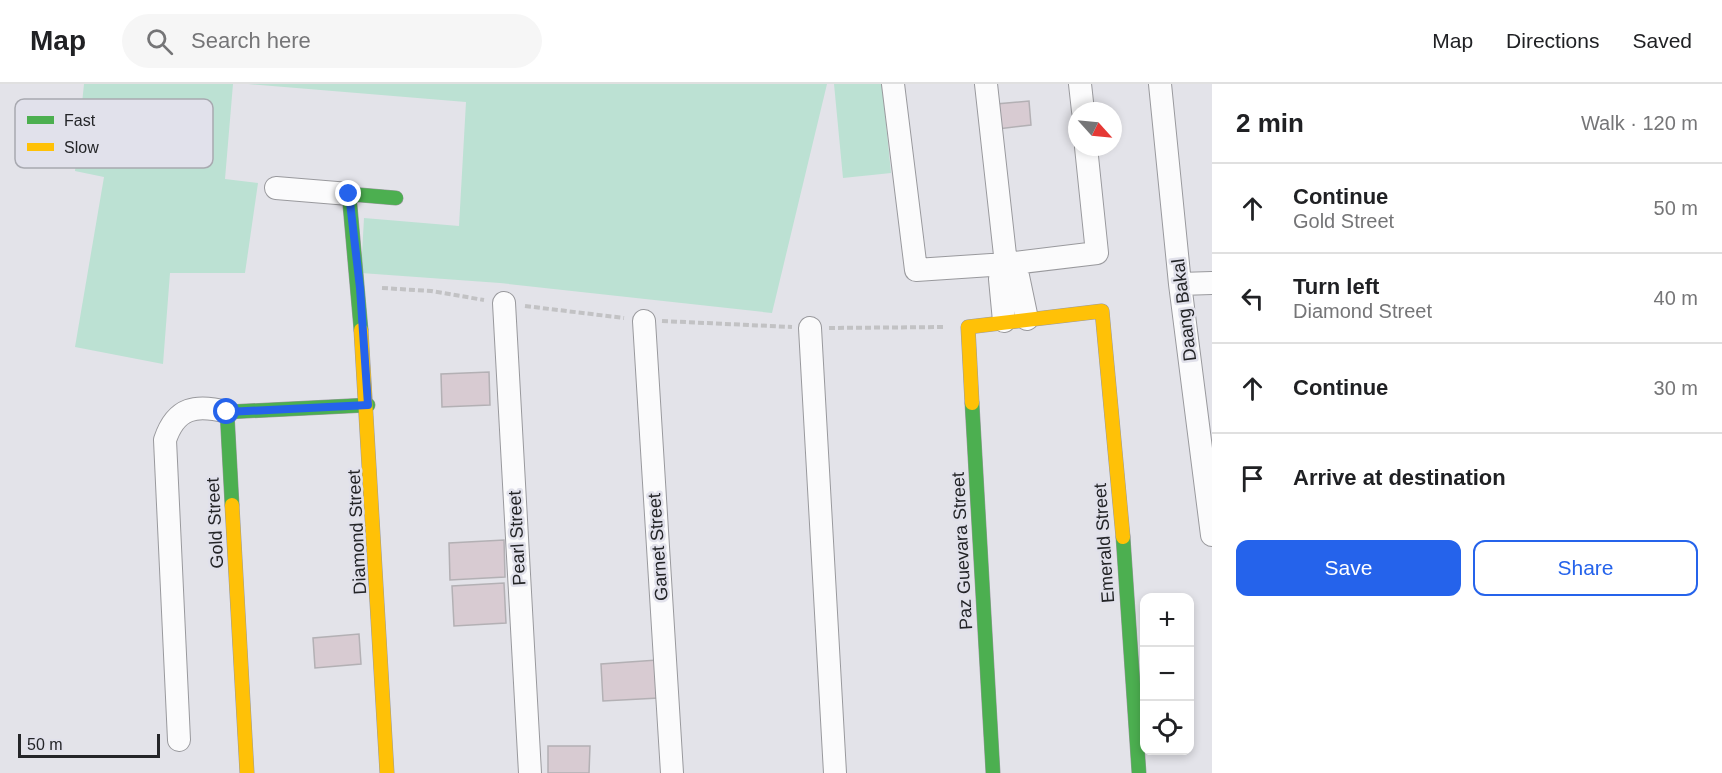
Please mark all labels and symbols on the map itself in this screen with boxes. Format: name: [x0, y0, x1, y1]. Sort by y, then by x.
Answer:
legend: [15, 99, 213, 168]
north arrow: [1068, 102, 1122, 156]
text: Fast: [64, 112, 96, 129]
text: Slow: [64, 139, 99, 156]
route end: [335, 180, 361, 206]
street label: Daang Bakal: [1168, 258, 1200, 362]
route start: [213, 398, 239, 424]
street label: Diamond Street: [344, 469, 370, 595]
street label: Paz Guevara Street: [948, 472, 976, 630]
street label: Gold Street: [203, 477, 227, 569]
street label: Emerald Street: [1090, 482, 1118, 604]
street label: Pearl Street: [505, 490, 529, 586]
street label: Garnet Street: [644, 492, 672, 602]
scale bar: [18, 731, 160, 758]

